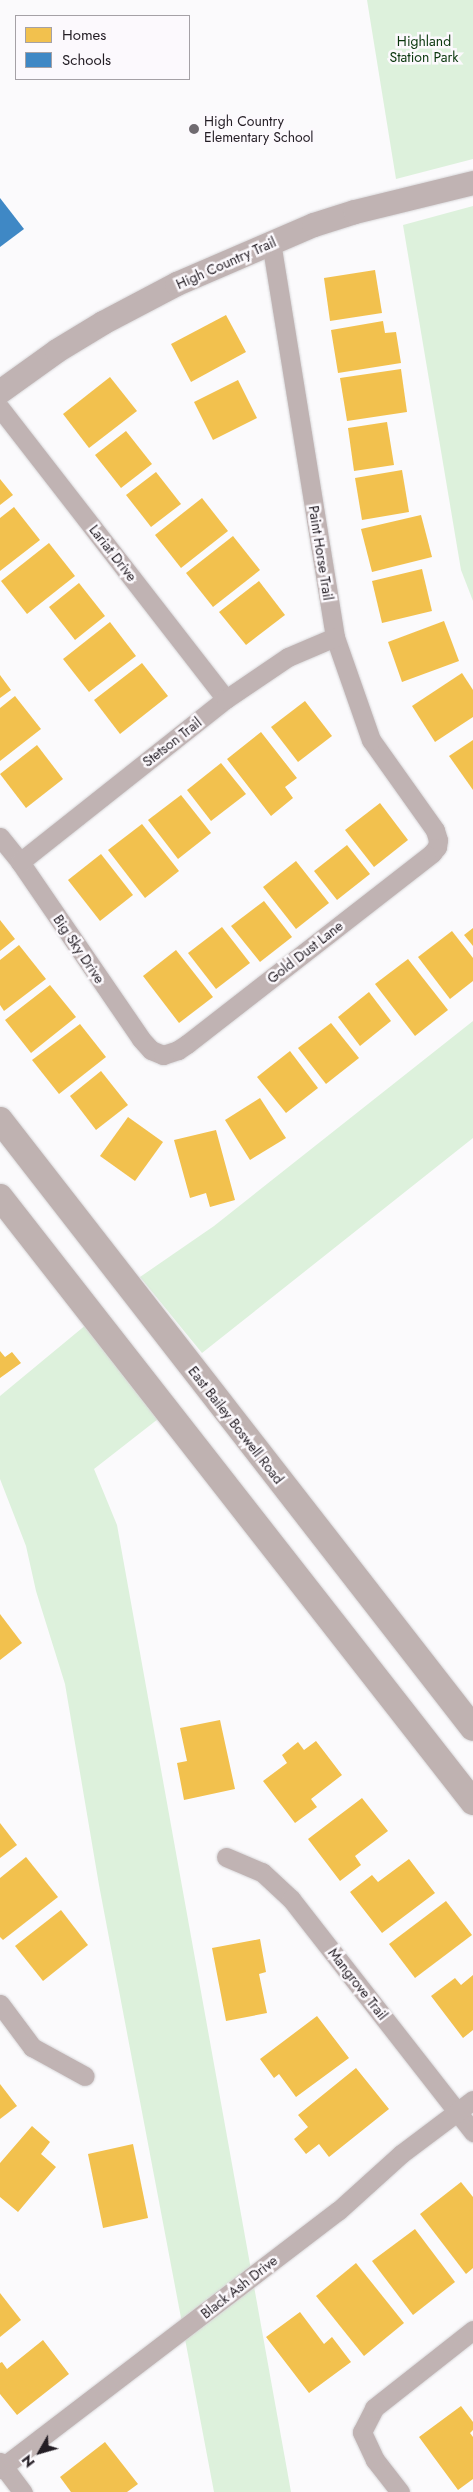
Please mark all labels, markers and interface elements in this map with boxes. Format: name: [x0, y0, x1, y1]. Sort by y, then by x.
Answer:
legend: [15, 15, 190, 80]
text: Homes: [62, 24, 106, 46]
park label: Highland Station Park: [390, 33, 458, 65]
text: Schools: [62, 49, 111, 71]
place label: High Country Elementary School: [204, 113, 314, 146]
marker: High Country Elementary School: [188, 123, 200, 135]
street label: High Country Trail: [173, 233, 279, 293]
street label: Paint Horse Trail: [305, 504, 337, 602]
street label: Lariat Drive: [86, 521, 140, 585]
street label: Stetson Trail: [139, 714, 205, 770]
street label: Big Sky Drive: [50, 911, 108, 987]
street label: Gold Dust Lane: [264, 917, 346, 987]
street label: East Bailey Boswell Road: [185, 1363, 287, 1487]
street label: Mangrove Trail: [325, 1945, 391, 2023]
street label: Black Ash Drive: [197, 2252, 281, 2322]
north arrow: [15, 2427, 65, 2477]
text: N: [17, 2451, 39, 2472]

